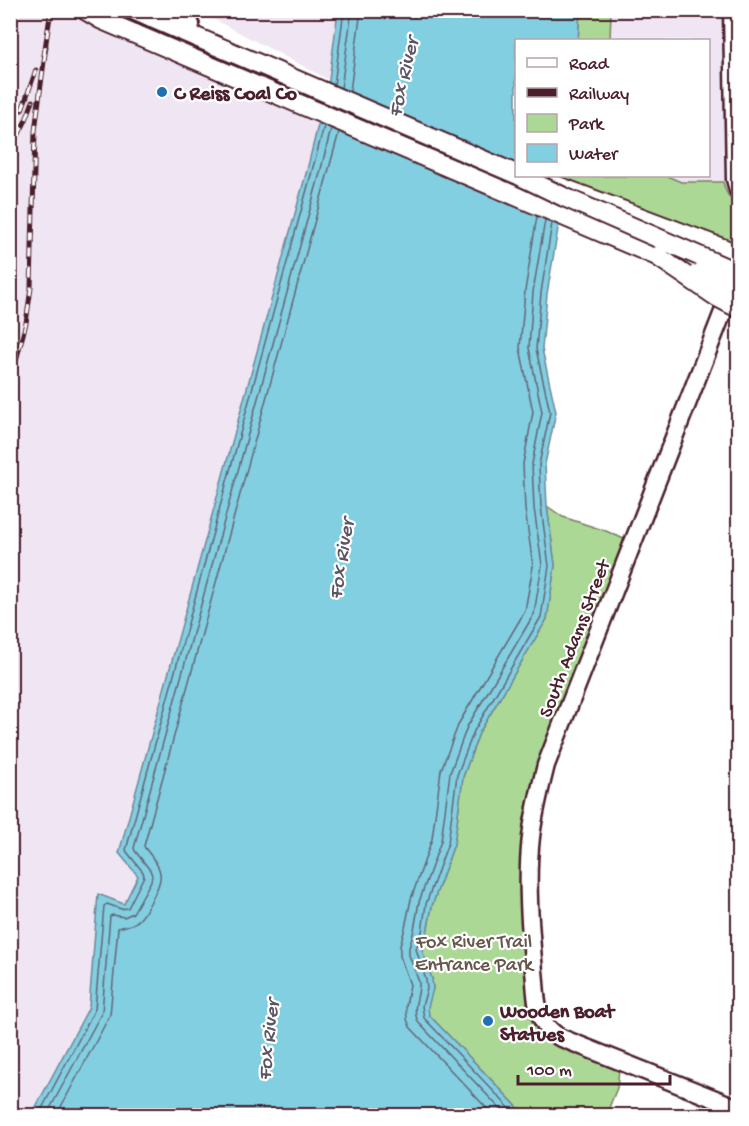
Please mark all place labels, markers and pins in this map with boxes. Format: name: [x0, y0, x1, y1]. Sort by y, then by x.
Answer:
place label: C Reiss Coal Co: [173, 84, 297, 107]
marker: C Reiss Coal Co: [155, 85, 169, 99]
place label: Wooden Boat Statues: [499, 1002, 616, 1048]
marker: Wooden Boat Statues: [481, 1014, 495, 1028]

